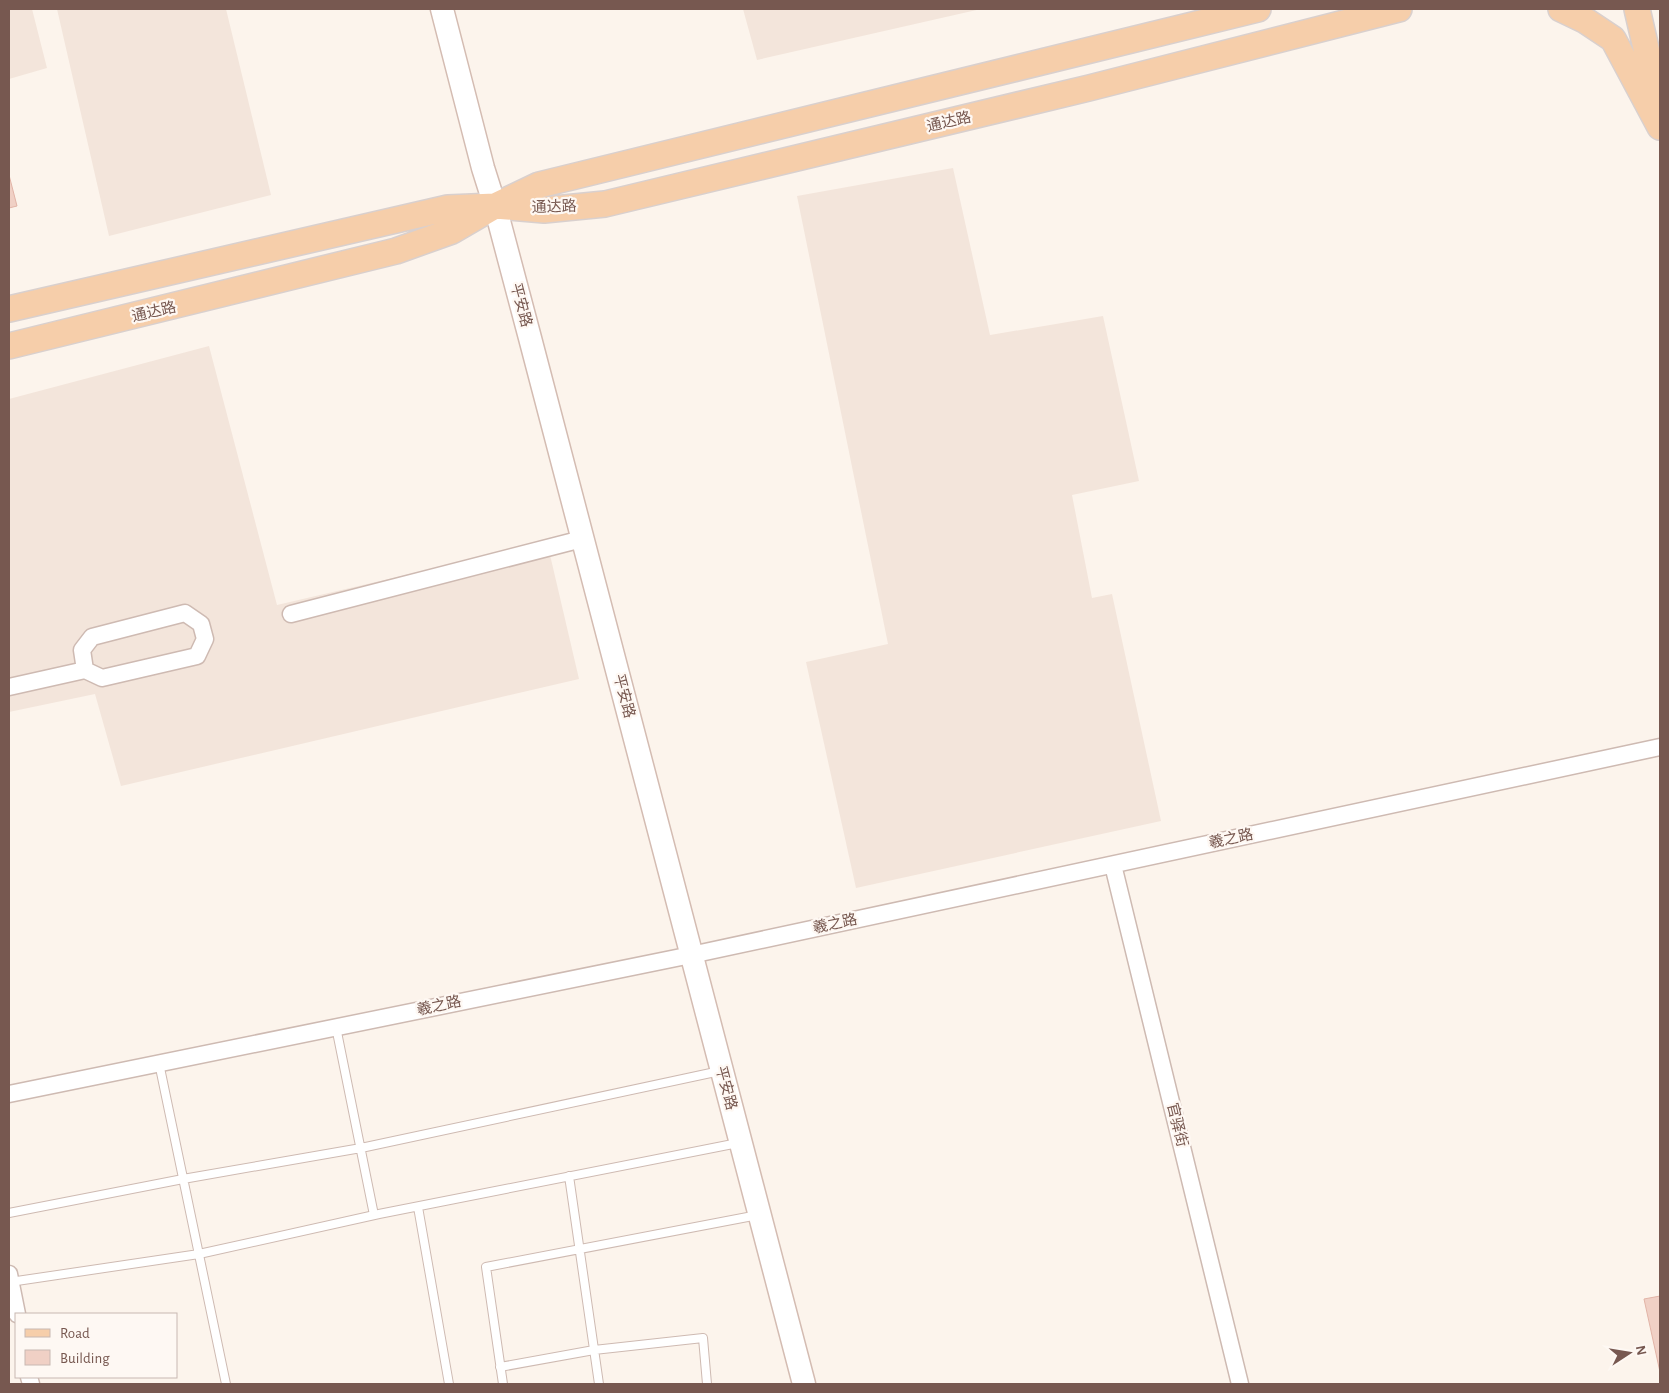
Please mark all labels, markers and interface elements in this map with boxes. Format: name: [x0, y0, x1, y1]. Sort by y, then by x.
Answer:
street label: 通达路: [925, 109, 973, 134]
street label: 通达路: [531, 198, 577, 215]
street label: 平安路: [508, 281, 535, 329]
street label: 通达路: [130, 299, 178, 324]
street label: 平安路: [611, 672, 638, 720]
street label: 羲之路: [1207, 826, 1255, 851]
street label: 羲之路: [811, 911, 859, 936]
street label: 羲之路: [415, 993, 463, 1018]
street label: 平安路: [713, 1064, 740, 1112]
street label: 官驿街: [1164, 1101, 1191, 1149]
legend: [15, 1313, 178, 1378]
text: Road: [60, 1326, 90, 1341]
north arrow: [1604, 1328, 1654, 1378]
text: N: [1633, 1344, 1649, 1357]
text: Building: [60, 1351, 110, 1366]

